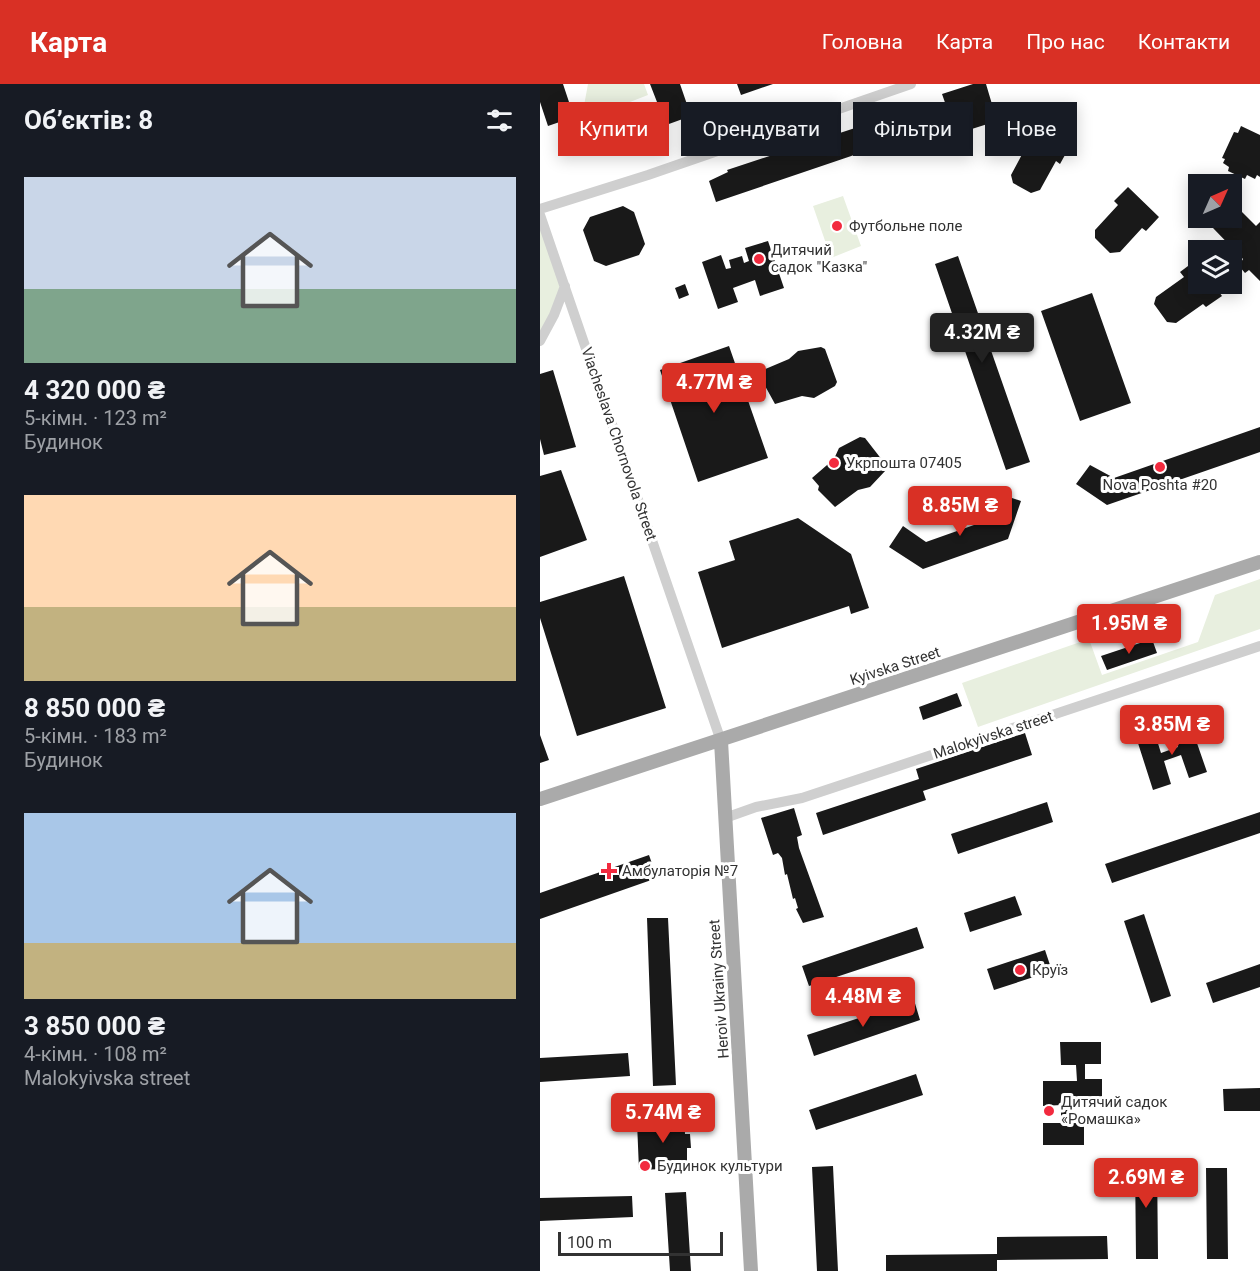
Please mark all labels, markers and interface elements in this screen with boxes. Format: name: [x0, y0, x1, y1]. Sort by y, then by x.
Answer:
text: Карта: [30, 26, 107, 59]
text: Головна: [822, 30, 903, 54]
text: Карта: [936, 30, 993, 54]
text: Про нас: [1026, 30, 1105, 54]
text: Контакти: [1138, 30, 1230, 54]
chip: Купити: [558, 102, 669, 156]
chip: Орендувати: [681, 102, 841, 156]
chip: Фільтри: [853, 102, 973, 156]
chip: Нове: [985, 102, 1077, 156]
icon: filters: [483, 104, 516, 137]
text: Об’єктів: 8: [24, 105, 153, 135]
north arrow: [1188, 174, 1242, 228]
map controls: [1188, 174, 1242, 294]
icon: home: [216, 216, 324, 324]
place label: Футбольне поле: [849, 217, 963, 235]
marker: Футбольне поле: [830, 219, 844, 233]
button: layers: [1188, 240, 1242, 294]
place label: Дитячий садок "Казка": [771, 241, 867, 276]
marker: Дитячий садок "Казка": [752, 252, 766, 266]
pin: 4.32M ₴: [927, 313, 1037, 364]
text: 4.32M ₴: [944, 320, 1020, 344]
street label: Viacheslava Chornovola Street: [577, 345, 661, 543]
pin: 4.77M ₴: [659, 363, 769, 414]
text: 4.77M ₴: [676, 370, 752, 394]
text: 4 320 000 ₴: [24, 375, 165, 405]
text: 5-кімн. · 123 m²: [24, 406, 167, 430]
text: Будинок: [24, 430, 103, 454]
place label: Укрпошта 07405: [846, 454, 962, 472]
marker: Укрпошта 07405: [827, 456, 841, 470]
marker: Nova Poshta #20: [1153, 460, 1167, 474]
place label: Nova Poshta #20: [1103, 476, 1218, 494]
pin: 8.85M ₴: [905, 486, 1015, 537]
text: 8.85M ₴: [922, 493, 998, 517]
icon: home: [216, 534, 324, 642]
pin: 1.95M ₴: [1074, 604, 1184, 655]
text: 1.95M ₴: [1091, 611, 1167, 635]
street label: Kyivska Street: [848, 643, 943, 689]
text: 8 850 000 ₴: [24, 693, 165, 723]
pin: 3.85M ₴: [1117, 705, 1227, 756]
street label: Malokyivska street: [931, 707, 1055, 763]
text: 3.85M ₴: [1134, 712, 1210, 736]
text: 5-кімн. · 183 m²: [24, 724, 167, 748]
text: Будинок: [24, 748, 103, 772]
icon: home: [216, 852, 324, 960]
marker: Амбулаторія №7: [600, 862, 618, 880]
place label: Амбулаторія №7: [622, 862, 738, 880]
street label: Heroiv Ukrainy Street: [705, 919, 733, 1059]
place label: Круїз: [1032, 961, 1068, 979]
marker: Круїз: [1013, 963, 1027, 977]
pin: 4.48M ₴: [808, 977, 918, 1028]
text: 4.48M ₴: [825, 984, 901, 1008]
text: 3 850 000 ₴: [24, 1011, 165, 1041]
text: 4-кімн. · 108 m²: [24, 1042, 167, 1066]
text: Malokyivska street: [24, 1066, 190, 1090]
pin: 5.74M ₴: [608, 1093, 718, 1144]
place label: Дитячий садок «Ромашка»: [1061, 1093, 1167, 1128]
text: 5.74M ₴: [625, 1100, 701, 1124]
marker: Дитячий садок «Ромашка»: [1042, 1104, 1056, 1118]
place label: Будинок культури: [657, 1157, 783, 1175]
pin: 2.69M ₴: [1091, 1158, 1201, 1209]
marker: Будинок культури: [638, 1159, 652, 1173]
text: 2.69M ₴: [1108, 1165, 1184, 1189]
scale bar: [558, 1229, 723, 1256]
text: 100 m: [567, 1233, 612, 1252]

